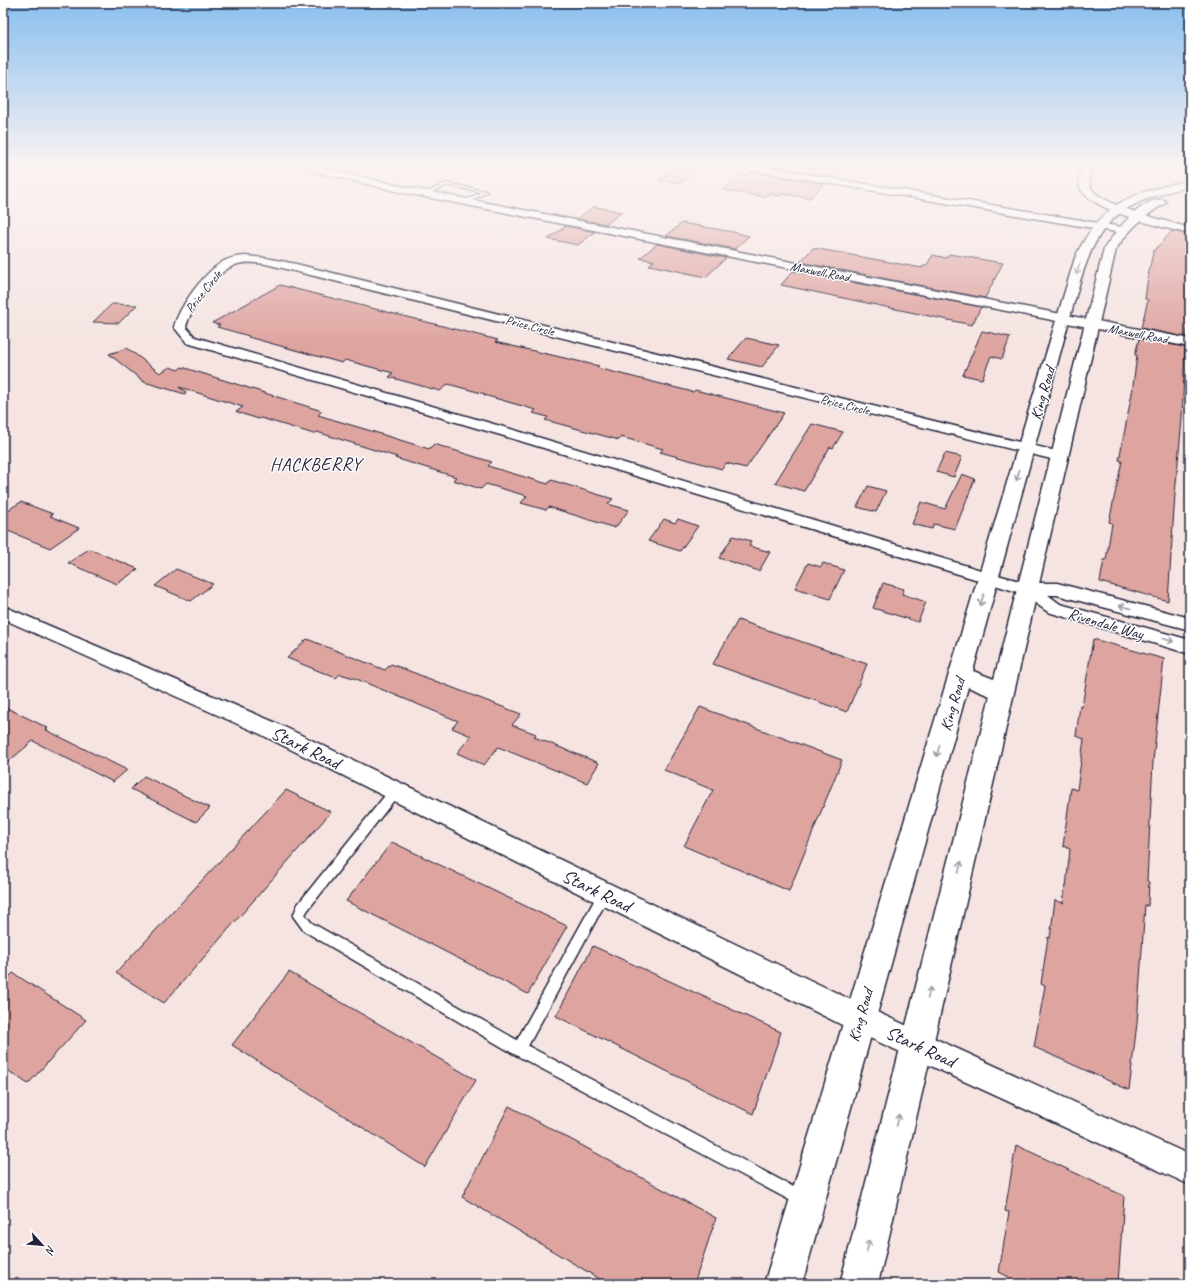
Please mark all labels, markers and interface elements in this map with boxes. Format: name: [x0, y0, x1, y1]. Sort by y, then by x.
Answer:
street label: Maxwell Road: [789, 258, 853, 286]
one-way arrow: [1074, 263, 1081, 276]
street label: Price Circle: [182, 267, 226, 316]
street label: Price Circle: [504, 312, 556, 340]
street label: Maxwell Road: [1107, 320, 1171, 348]
street label: King Road: [1026, 362, 1061, 422]
street label: Price Circle: [819, 391, 871, 419]
district label: HACKBERRY: [270, 453, 365, 475]
one-way arrow: [1014, 468, 1021, 481]
one-way arrow: [978, 593, 985, 606]
one-way arrow: [1119, 603, 1132, 610]
street label: Rivendale Way: [1066, 604, 1147, 645]
one-way arrow: [1161, 637, 1174, 644]
street label: King Road: [936, 673, 971, 733]
street label: Stark Road: [267, 721, 347, 776]
one-way arrow: [934, 745, 941, 758]
one-way arrow: [956, 861, 964, 874]
street label: Stark Road: [558, 864, 638, 919]
street label: King Road: [844, 984, 879, 1044]
one-way arrow: [926, 987, 933, 1000]
street label: Stark Road: [882, 1020, 962, 1075]
one-way arrow: [895, 1113, 903, 1126]
north arrow: [22, 1225, 62, 1265]
one-way arrow: [865, 1240, 872, 1253]
text: N: [42, 1243, 59, 1258]

